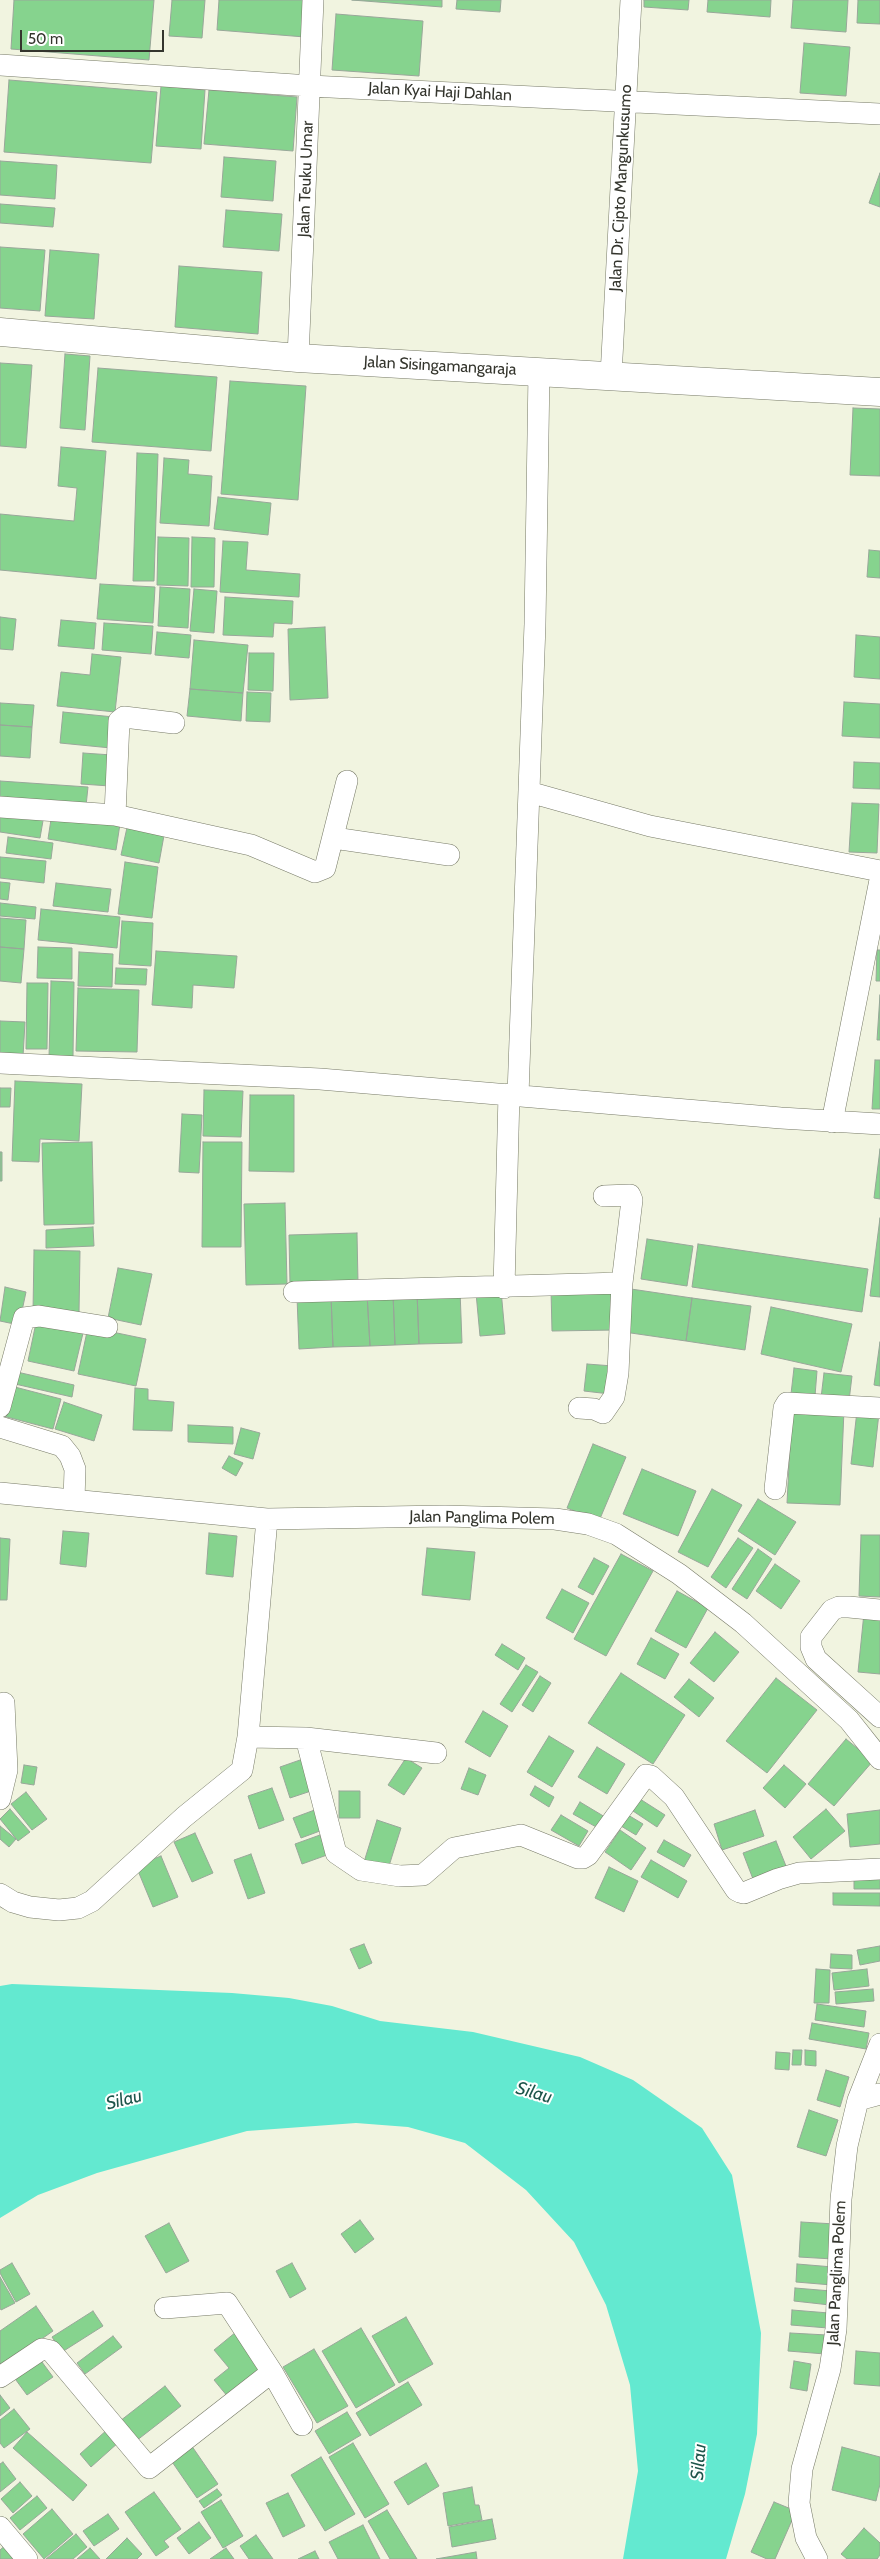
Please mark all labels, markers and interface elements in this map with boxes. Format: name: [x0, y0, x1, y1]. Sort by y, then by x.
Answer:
scale bar: [22, 20, 166, 52]
text: 50 m: [28, 30, 63, 48]
street label: Jalan Kyai Haji Dahlan: [368, 79, 512, 105]
street label: Jalan Dr. Cipto Mangunkusumo: [606, 84, 636, 292]
street label: Jalan Teuku Umar: [294, 120, 318, 238]
street label: Jalan Sisingamangaraja: [363, 352, 517, 380]
street label: Jalan Panglima Polem: [409, 1507, 555, 1529]
water label: Silau: [514, 2078, 554, 2108]
water label: Silau: [104, 2085, 144, 2115]
street label: Jalan Panglima Polem: [824, 2200, 850, 2346]
water label: Silau: [687, 2443, 711, 2481]

